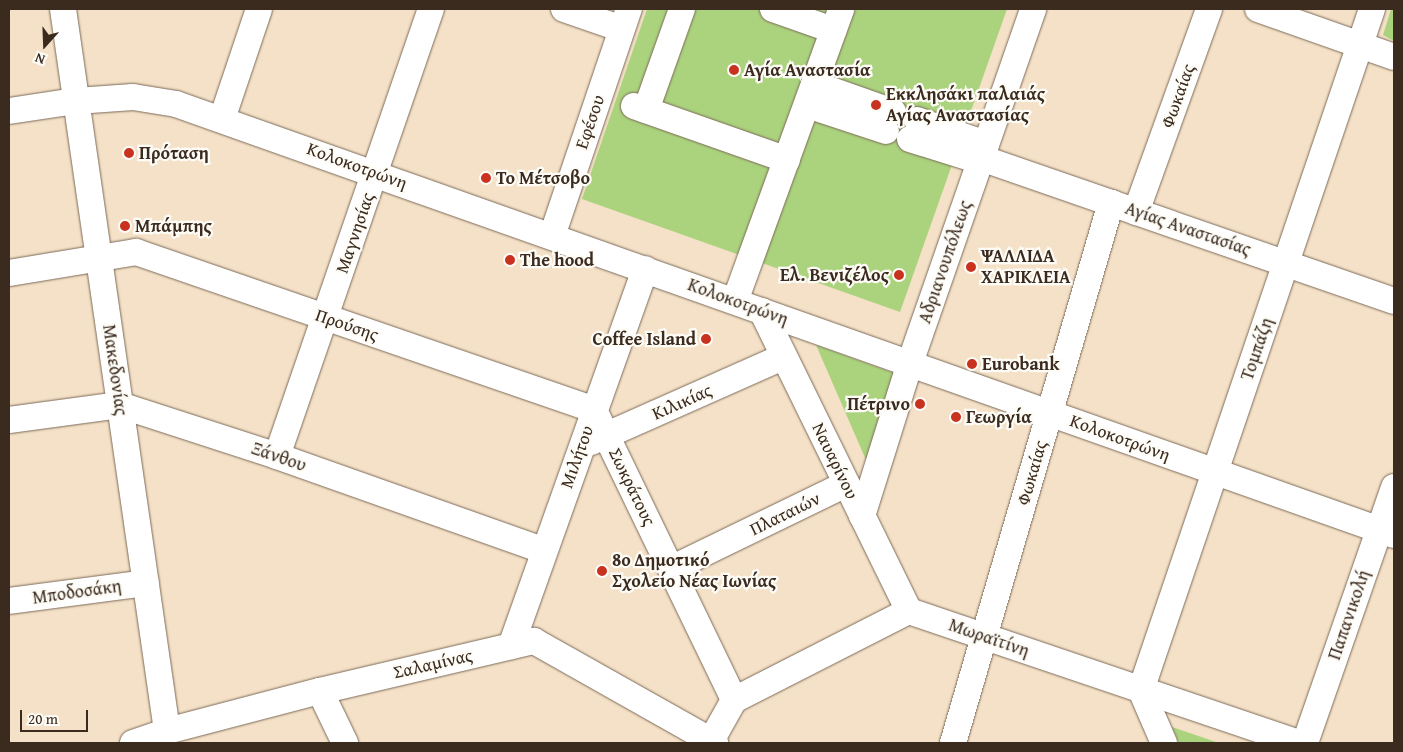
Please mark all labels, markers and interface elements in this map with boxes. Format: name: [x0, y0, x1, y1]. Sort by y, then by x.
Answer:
north arrow: [20, 20, 70, 70]
text: N: [32, 48, 48, 70]
place label: Αγία Αναστασία: [744, 59, 871, 81]
street label: Φωκαίας: [1156, 61, 1200, 131]
marker: Αγία Αναστασία: [728, 64, 740, 76]
place label: Εκκλησάκι παλαιάς Αγίας Αναστασίας: [886, 84, 1045, 126]
street label: Εφέσου: [571, 92, 609, 152]
marker: Εκκλησάκι παλαιάς Αγίας Αναστασίας: [870, 99, 882, 111]
street label: Κολοκοτρώνη: [304, 138, 410, 194]
place label: Πρόταση: [139, 142, 209, 164]
marker: Πρόταση: [123, 147, 135, 159]
place label: Το Μέτσοβο: [496, 167, 590, 189]
marker: Το Μέτσοβο: [480, 172, 492, 184]
street label: Μαγνησίας: [331, 190, 379, 276]
street label: Αγίας Αναστασίας: [1122, 197, 1254, 261]
street label: Αδριανουπόλεως: [914, 198, 976, 326]
place label: Μπάμπης: [135, 215, 212, 237]
marker: Μπάμπης: [119, 220, 131, 232]
place label: ΨΑΛΛΙΔΑ ΧΑΡΙΚΛΕΙΑ: [981, 246, 1071, 288]
place label: The hood: [520, 249, 594, 271]
marker: The hood: [504, 254, 516, 266]
marker: ΨΑΛΛΙΔΑ ΧΑΡΙΚΛΕΙΑ: [965, 261, 977, 273]
place label: Ελ. Βενιζέλος: [780, 264, 889, 286]
marker: Ελ. Βενιζέλος: [893, 269, 905, 281]
street label: Κολοκοτρώνη: [685, 274, 791, 330]
street label: Προύσης: [313, 304, 381, 346]
street label: Τομπάζη: [1236, 315, 1278, 383]
street label: Μακεδονίας: [98, 323, 132, 417]
place label: Coffee Island: [592, 328, 696, 350]
marker: Coffee Island: [700, 333, 712, 345]
place label: Eurobank: [982, 353, 1059, 375]
marker: Eurobank: [966, 358, 978, 370]
street label: Κιλικίας: [649, 379, 715, 425]
place label: Πέτρινο: [847, 393, 910, 415]
marker: Πέτρινο: [914, 398, 926, 410]
place label: Γεωργία: [966, 406, 1032, 428]
street label: Κολοκοτρώνη: [1067, 410, 1173, 466]
marker: Γεωργία: [950, 411, 962, 423]
street label: Ναυαρίνου: [807, 419, 863, 503]
street label: Μιλήτου: [556, 423, 598, 491]
street label: Ξάνθου: [249, 438, 309, 476]
street label: Φωκαίας: [1012, 438, 1052, 508]
street label: Σωκράτους: [604, 445, 660, 529]
street label: Πλαταιών: [746, 488, 824, 540]
place label: 8ο Δημοτικό Σχολείο Νέας Ιωνίας: [612, 550, 776, 592]
marker: 8ο Δημοτικό Σχολείο Νέας Ιωνίας: [596, 565, 608, 577]
street label: Παπανικολή: [1324, 567, 1374, 663]
street label: Μποδοσάκη: [31, 575, 123, 609]
street label: Μωραϊτίνη: [946, 614, 1032, 662]
street label: Σαλαμίνας: [391, 644, 475, 684]
scale bar: [22, 700, 90, 732]
text: 20 m: [28, 708, 58, 729]

